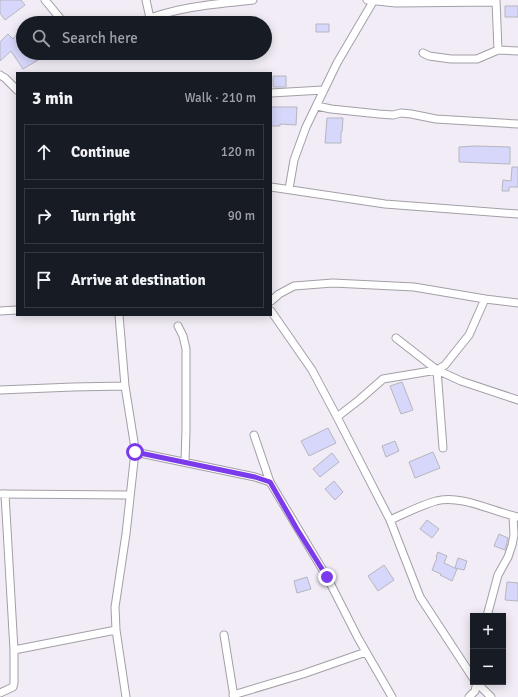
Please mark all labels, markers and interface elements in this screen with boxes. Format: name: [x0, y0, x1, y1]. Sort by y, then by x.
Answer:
search box: [16, 16, 272, 60]
icon: search: [30, 27, 52, 49]
text: Search here: [62, 29, 138, 47]
text: 3 min: [32, 88, 73, 109]
text: Walk · 210 m: [185, 90, 256, 106]
icon: ahead: [33, 141, 55, 163]
text: Continue: [71, 143, 130, 161]
text: 120 m: [221, 144, 255, 160]
icon: right: [33, 205, 55, 227]
text: Turn right: [71, 207, 136, 225]
text: 90 m: [228, 208, 255, 224]
icon: arrive: [33, 269, 55, 291]
text: Arrive at destination: [71, 271, 206, 289]
route start: [126, 443, 144, 461]
route end: [318, 568, 336, 586]
map controls: [470, 613, 506, 685]
button: +: [470, 613, 506, 649]
button: −: [470, 649, 506, 685]

